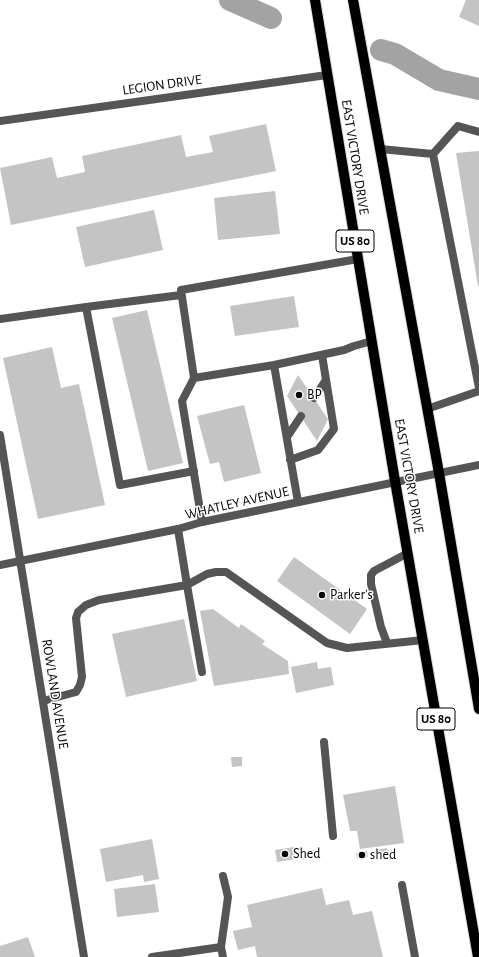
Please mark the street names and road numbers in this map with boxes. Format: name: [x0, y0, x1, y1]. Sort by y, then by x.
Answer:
street label: LEGION DRIVE: [121, 71, 203, 99]
street label: EAST VICTORY DRIVE: [338, 98, 372, 216]
road number: US 80: [336, 230, 374, 252]
street label: EAST VICTORY DRIVE: [391, 417, 427, 535]
street label: WHATLEY AVENUE: [183, 483, 291, 523]
street label: ROWLAND AVENUE: [38, 638, 72, 750]
road number: US 80: [417, 708, 455, 730]

